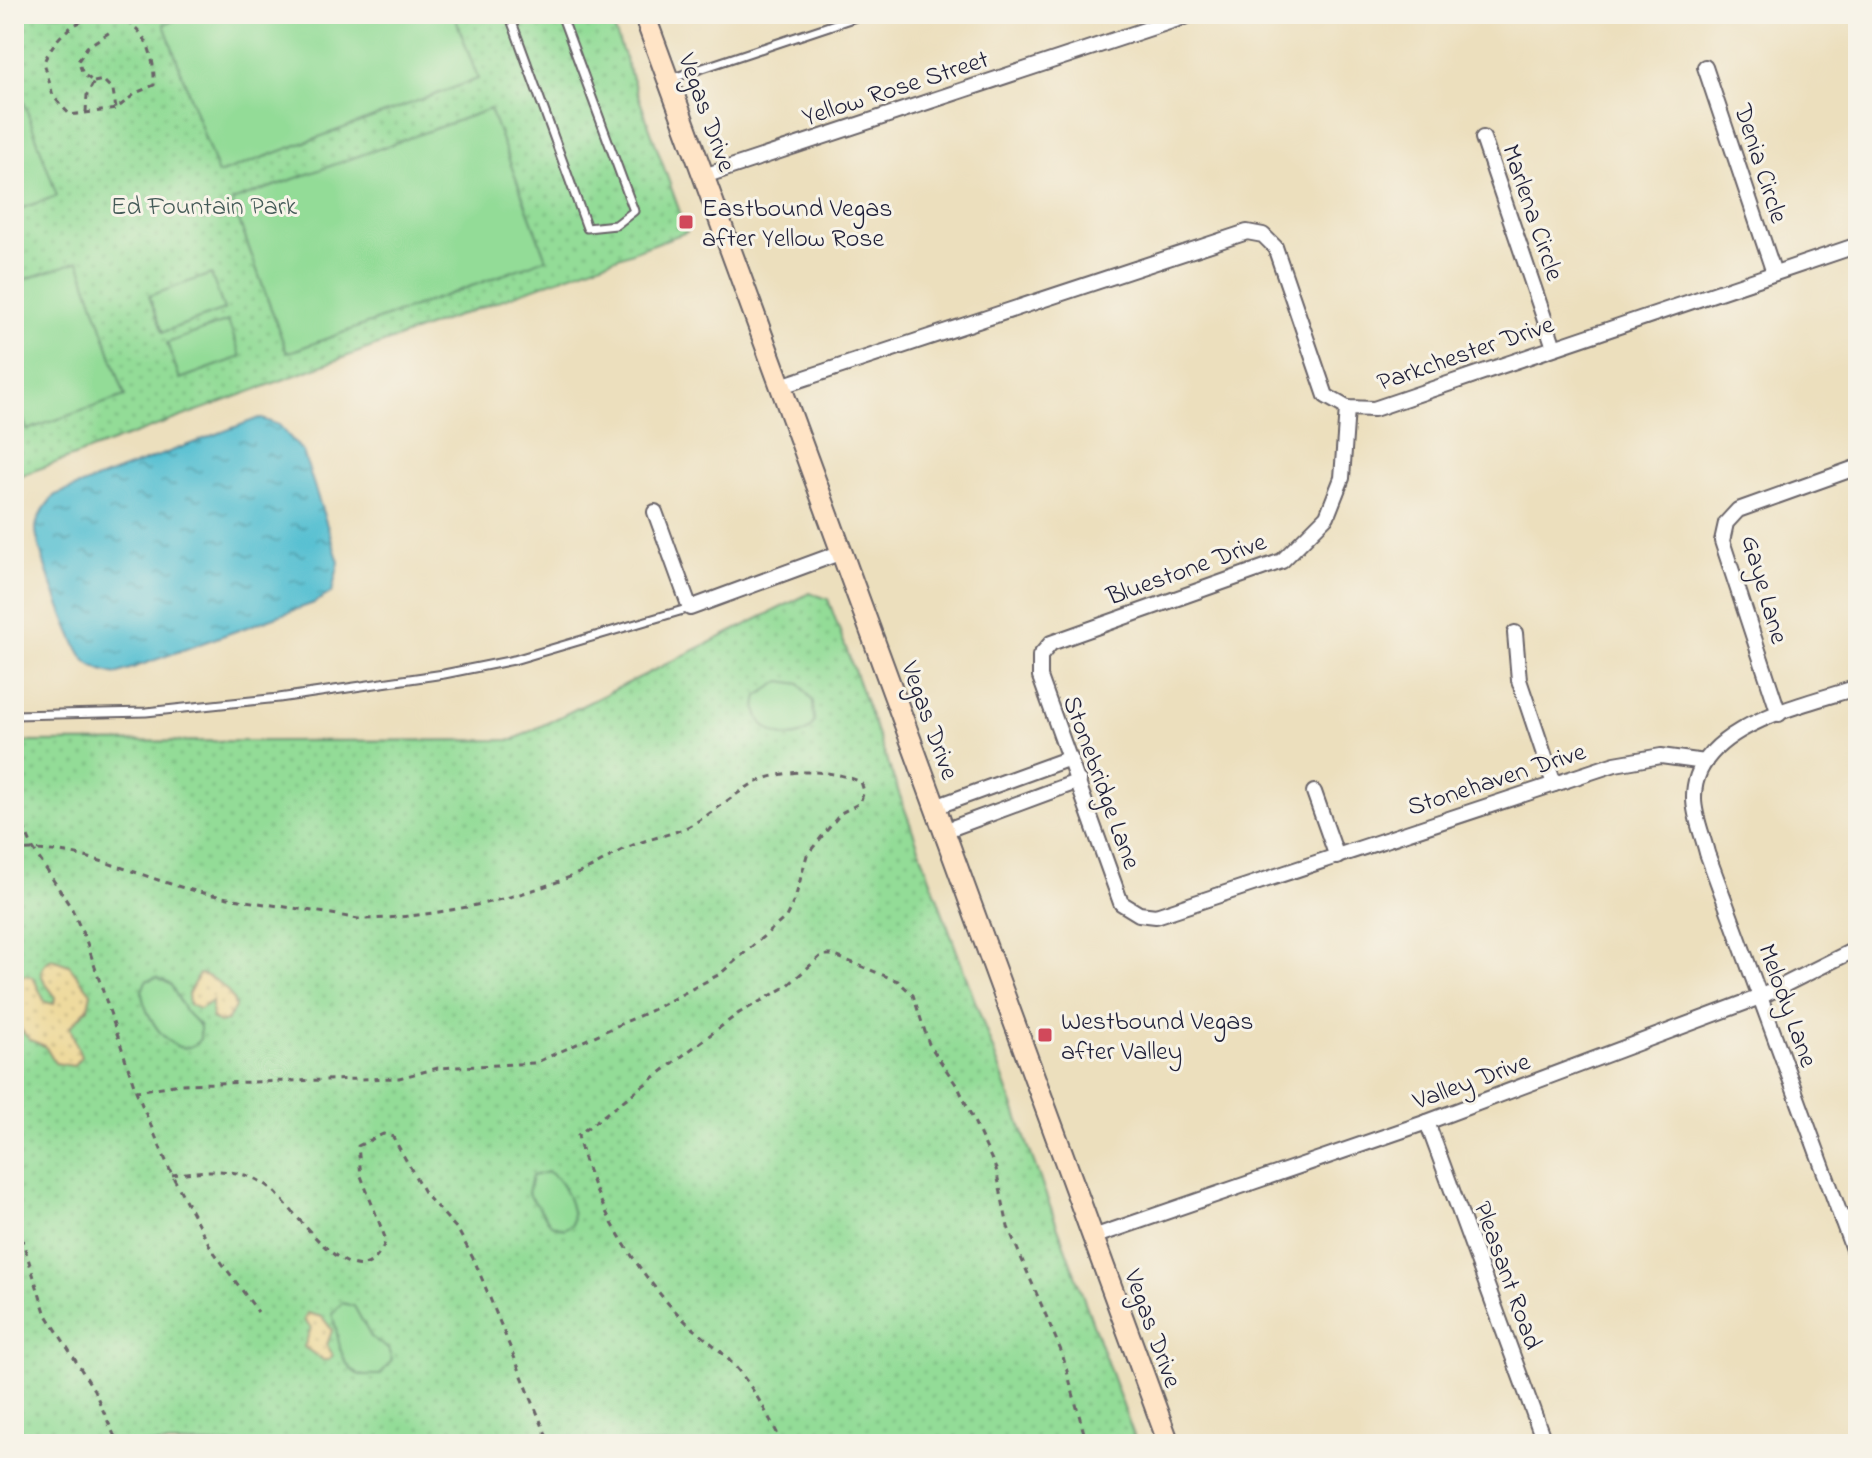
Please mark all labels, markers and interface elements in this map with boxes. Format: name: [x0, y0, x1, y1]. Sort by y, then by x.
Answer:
street label: Yellow Rose Street: [798, 42, 994, 138]
street label: Vegas Drive: [666, 47, 744, 178]
street label: Denia Circle: [1722, 98, 1796, 229]
street label: Marlena Circle: [1490, 140, 1572, 287]
park label: Ed Fountain Park: [111, 189, 298, 227]
place label: Eastbound Vegas after Yellow Rose: [702, 191, 893, 259]
marker: Eastbound Vegas after Yellow Rose: [677, 213, 695, 231]
street label: Parkchester Drive: [1372, 307, 1560, 403]
street label: Bluestone Drive: [1101, 524, 1273, 618]
street label: Gaye Lane: [1730, 531, 1797, 649]
street label: Vegas Drive: [889, 655, 967, 786]
street label: Stonebridge Lane: [1051, 691, 1149, 876]
street label: Stonehaven Drive: [1403, 734, 1592, 828]
street label: Melody Lane: [1746, 939, 1826, 1073]
place label: Westbound Vegas after Valley: [1061, 1004, 1254, 1072]
marker: Westbound Vegas after Valley: [1036, 1026, 1054, 1044]
street label: Valley Drive: [1407, 1044, 1536, 1122]
street label: Pleasant Road: [1462, 1196, 1551, 1356]
street label: Vegas Drive: [1112, 1263, 1190, 1394]

